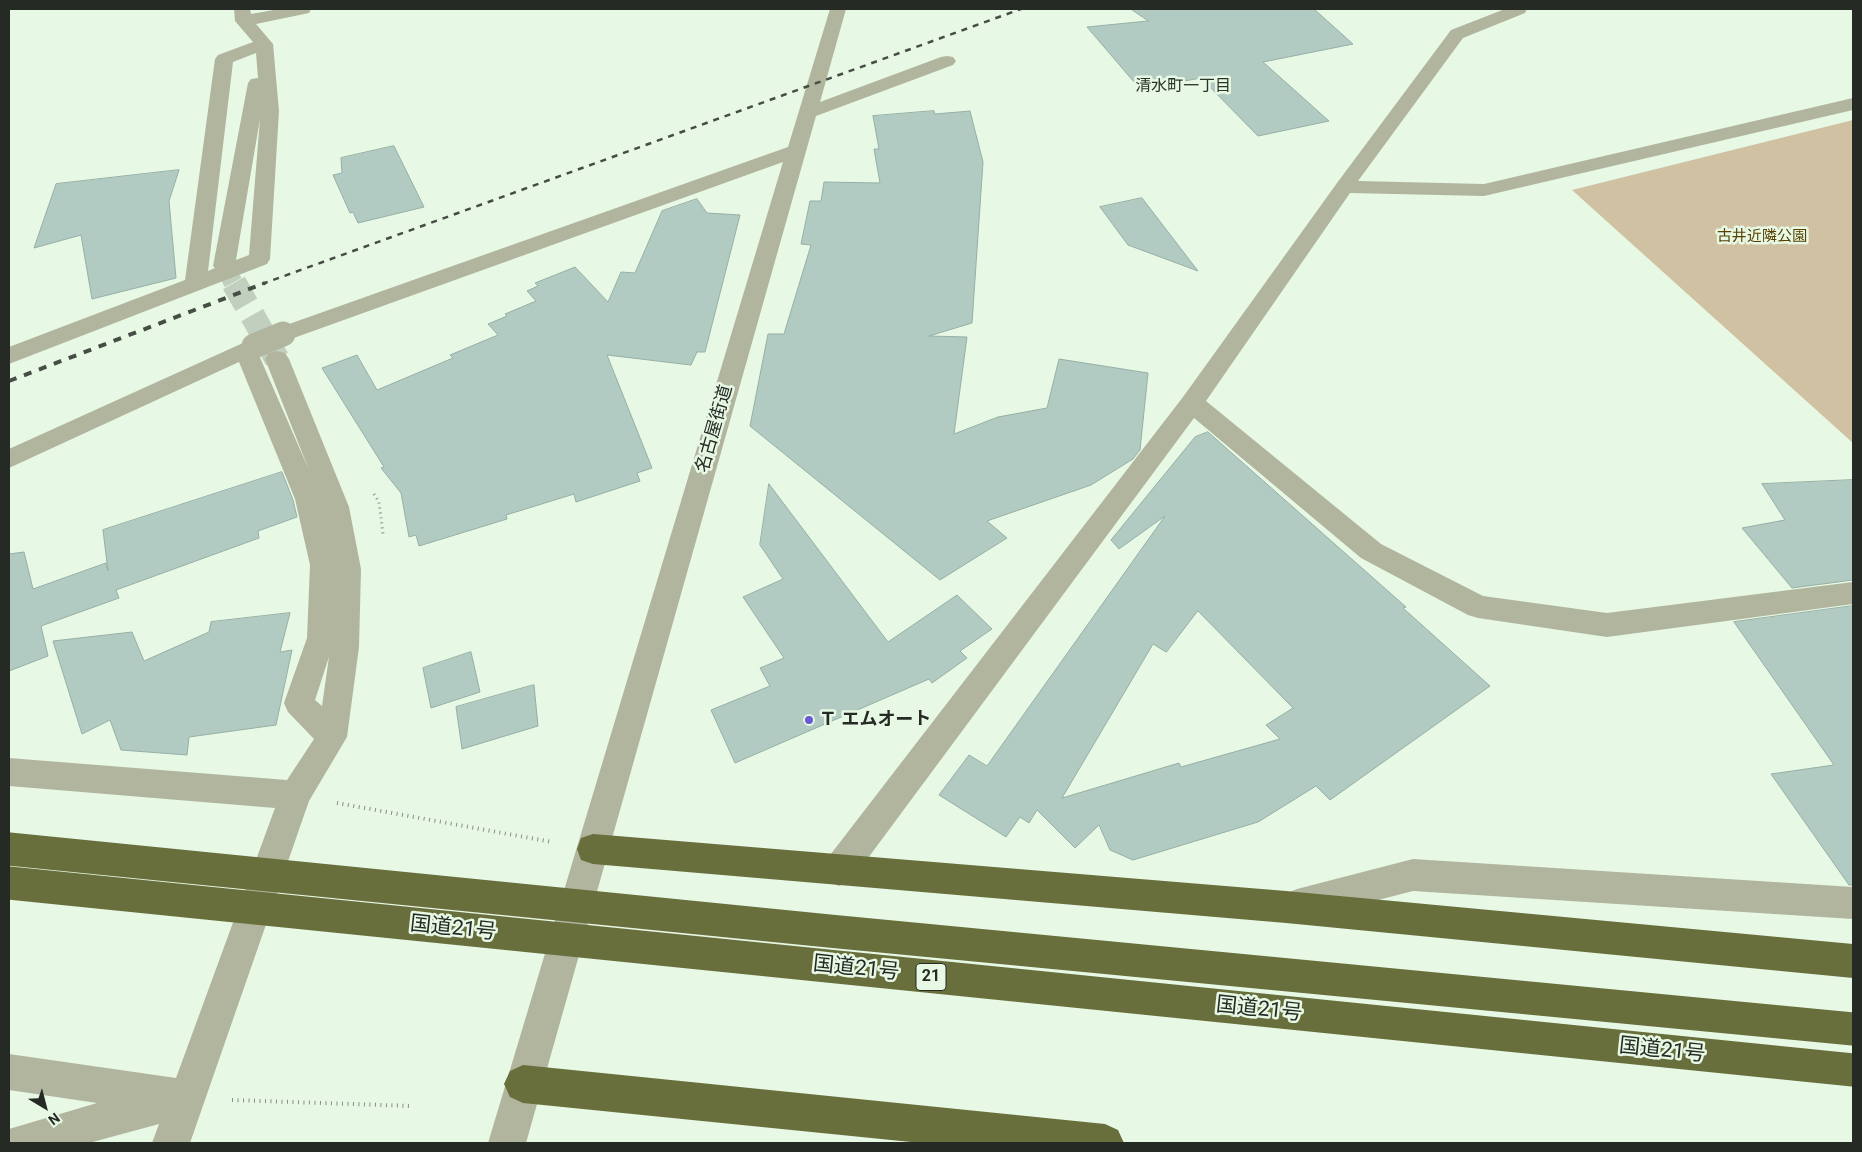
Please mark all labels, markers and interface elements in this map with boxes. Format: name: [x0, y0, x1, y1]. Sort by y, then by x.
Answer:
district label: 清水町一丁目: [1135, 77, 1231, 97]
park label: 古井近隣公園: [1717, 228, 1807, 246]
street label: 名古屋街道: [692, 383, 738, 475]
place label: Ｔ エムオート: [819, 709, 931, 731]
marker: Ｔ エムオート: [803, 714, 815, 726]
street label: 国道21号: [409, 912, 497, 946]
street label: 国道21号: [812, 952, 900, 986]
road number: 21: [916, 964, 946, 990]
street label: 国道21号: [1215, 993, 1303, 1027]
street label: 国道21号: [1618, 1034, 1706, 1068]
north arrow: [20, 1082, 70, 1132]
text: N: [45, 1110, 63, 1128]

